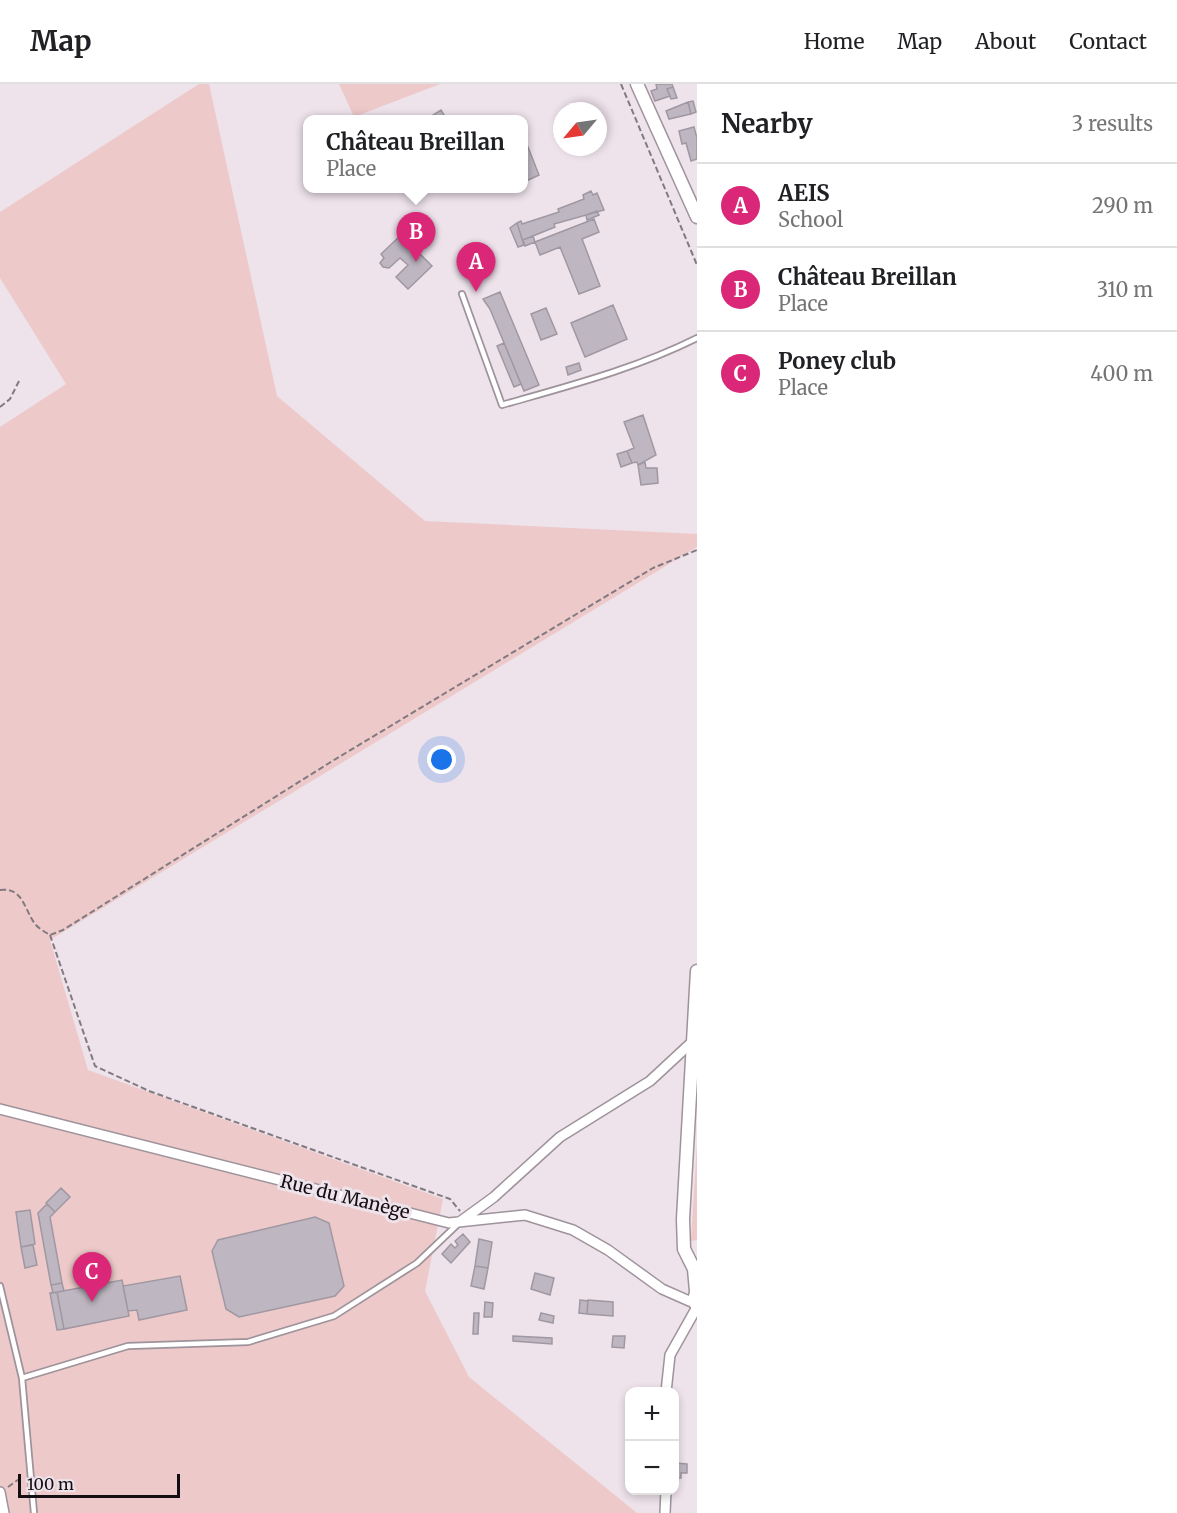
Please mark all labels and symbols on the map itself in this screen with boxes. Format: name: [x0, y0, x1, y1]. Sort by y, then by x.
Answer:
north arrow: [553, 102, 607, 156]
pin: B: [396, 212, 436, 262]
pin: A: [456, 242, 496, 292]
your location: [427, 745, 456, 774]
street label: Rue du Manège: [278, 1169, 412, 1224]
pin: C: [72, 1252, 112, 1302]
scale bar: [18, 1471, 180, 1498]

